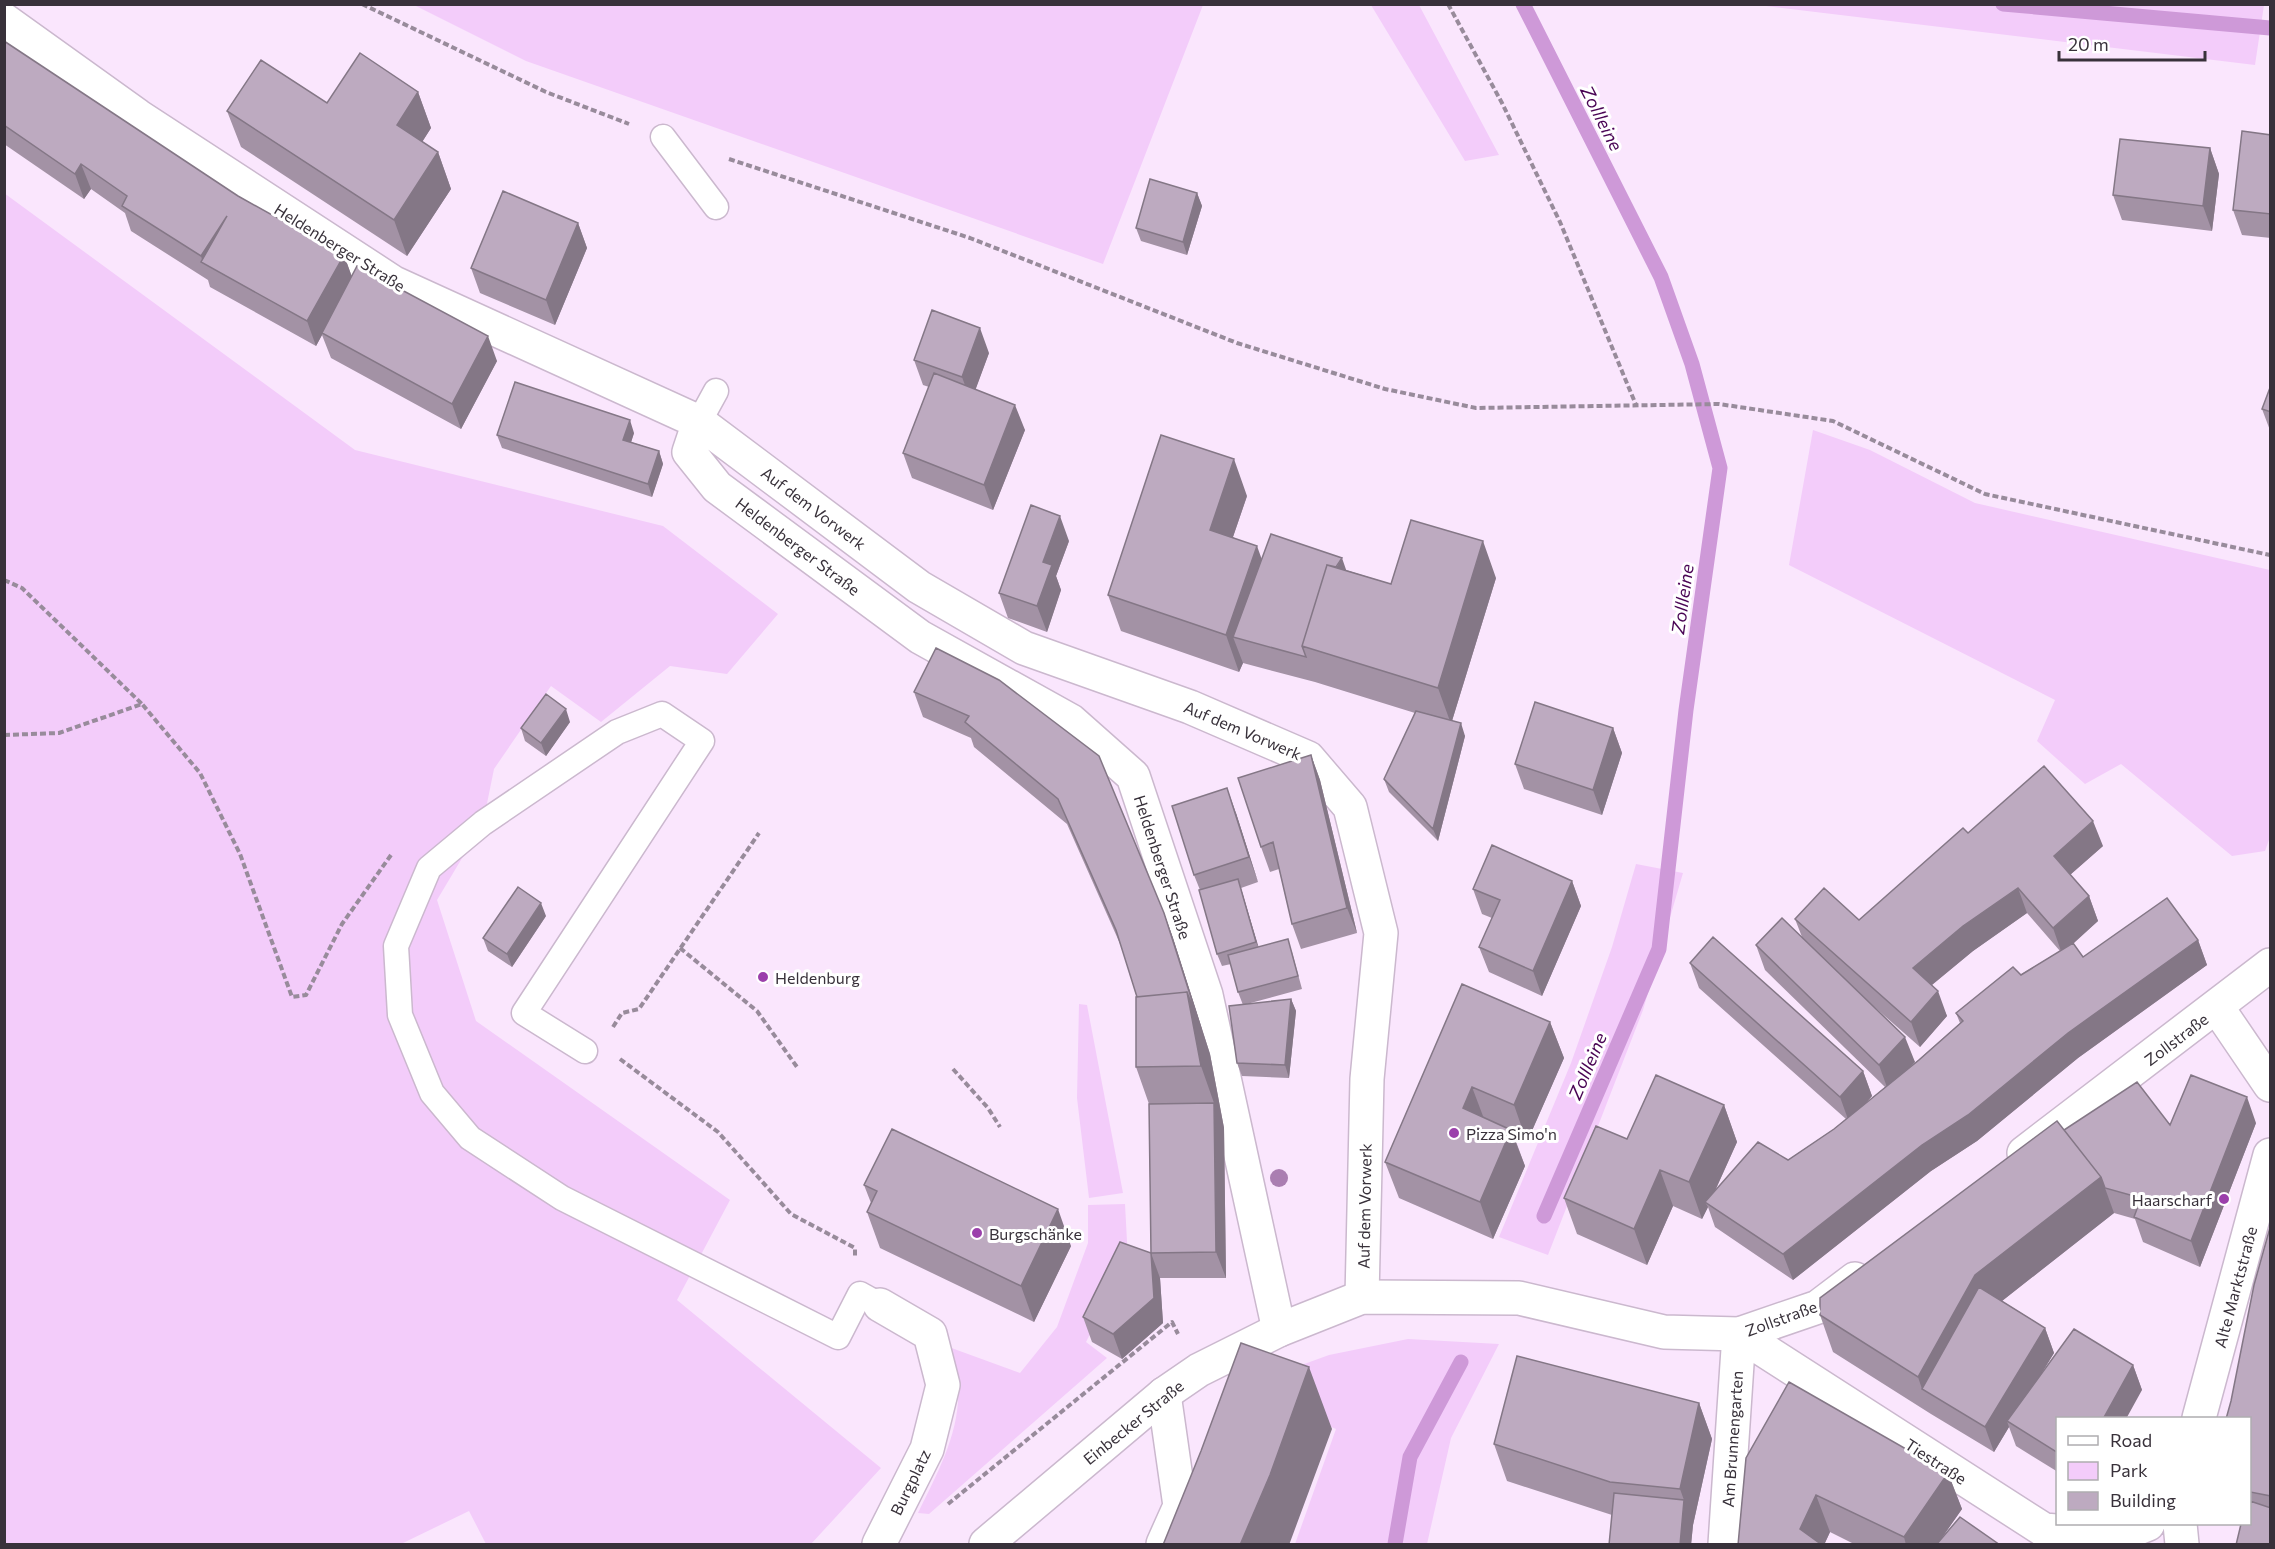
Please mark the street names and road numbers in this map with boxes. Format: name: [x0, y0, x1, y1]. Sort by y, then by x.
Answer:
street label: Heldenberger Straße: [271, 199, 409, 295]
street label: Auf dem Vorwerk: [758, 463, 870, 554]
street label: Heldenberger Straße: [732, 493, 864, 599]
street label: Auf dem Vorwerk: [1181, 697, 1305, 763]
street label: Heldenberger Straße: [1131, 792, 1195, 942]
street label: Zollstraße: [2140, 1009, 2212, 1069]
street label: Auf dem Vorwerk: [1353, 1143, 1375, 1269]
street label: Alte Marktstraße: [2210, 1224, 2260, 1350]
street label: Zollstraße: [1743, 1296, 1819, 1340]
street label: Am Brunnengarten: [1718, 1370, 1746, 1508]
street label: Einbecker Straße: [1079, 1376, 1187, 1468]
street label: Tiestraße: [1902, 1434, 1970, 1488]
street label: Burgplatz: [886, 1446, 934, 1518]

